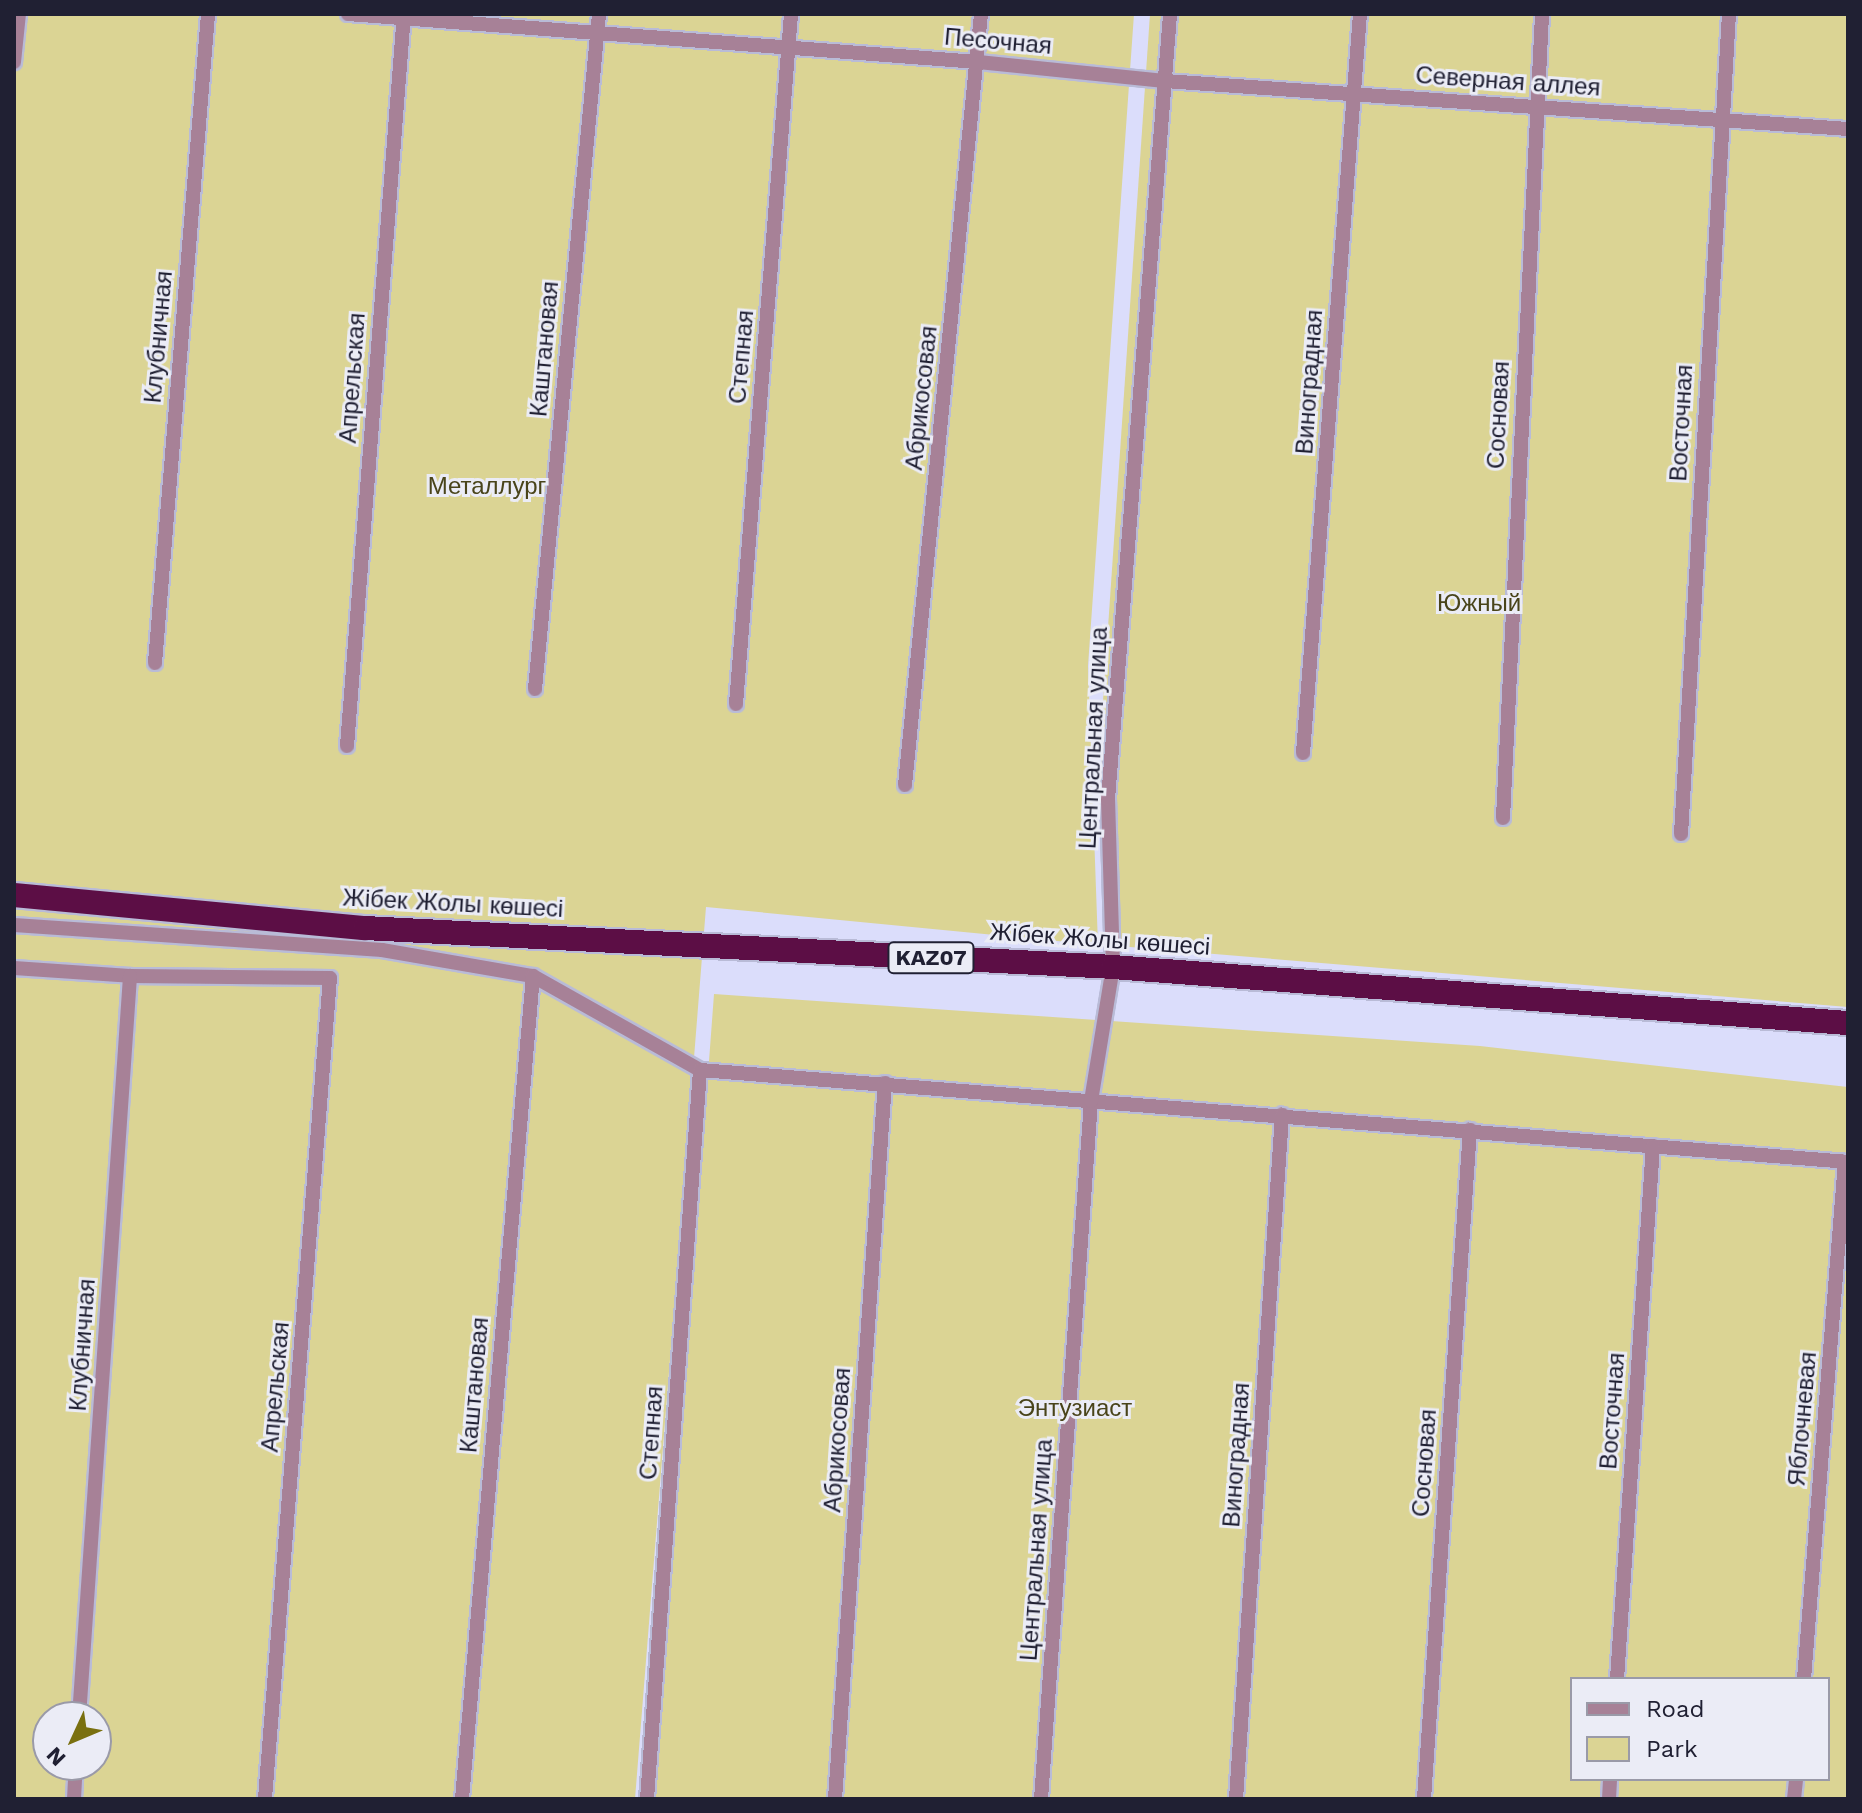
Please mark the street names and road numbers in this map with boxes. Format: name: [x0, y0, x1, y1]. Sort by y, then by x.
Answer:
street label: Песочная: [943, 23, 1053, 61]
street label: Северная аллея: [1415, 61, 1601, 103]
street label: Клубничная: [139, 270, 179, 404]
street label: Каштановая: [525, 280, 565, 418]
street label: Степная: [724, 309, 760, 405]
street label: Виноградная: [1291, 309, 1329, 455]
street label: Апрельская: [334, 312, 372, 444]
street label: Абрикосовая: [900, 324, 944, 472]
street label: Сосновая: [1482, 360, 1516, 470]
street label: Восточная: [1665, 364, 1699, 482]
street label: Центральная улица: [1074, 626, 1114, 850]
street label: Жібек Жолы көшесі: [342, 884, 564, 924]
street label: Жібек Жолы көшесі: [989, 918, 1211, 962]
road number: KAZ07: [887, 940, 975, 976]
street label: Клубничная: [64, 1278, 102, 1412]
street label: Каштановая: [455, 1316, 495, 1454]
street label: Апрельская: [256, 1321, 296, 1453]
street label: Яблочневая: [1783, 1350, 1823, 1488]
street label: Восточная: [1595, 1352, 1631, 1470]
street label: Абрикосовая: [819, 1367, 857, 1513]
street label: Виноградная: [1218, 1382, 1256, 1528]
street label: Степная: [634, 1385, 670, 1481]
street label: Сосновая: [1407, 1408, 1443, 1518]
street label: Центральная улица: [1015, 1438, 1059, 1662]

